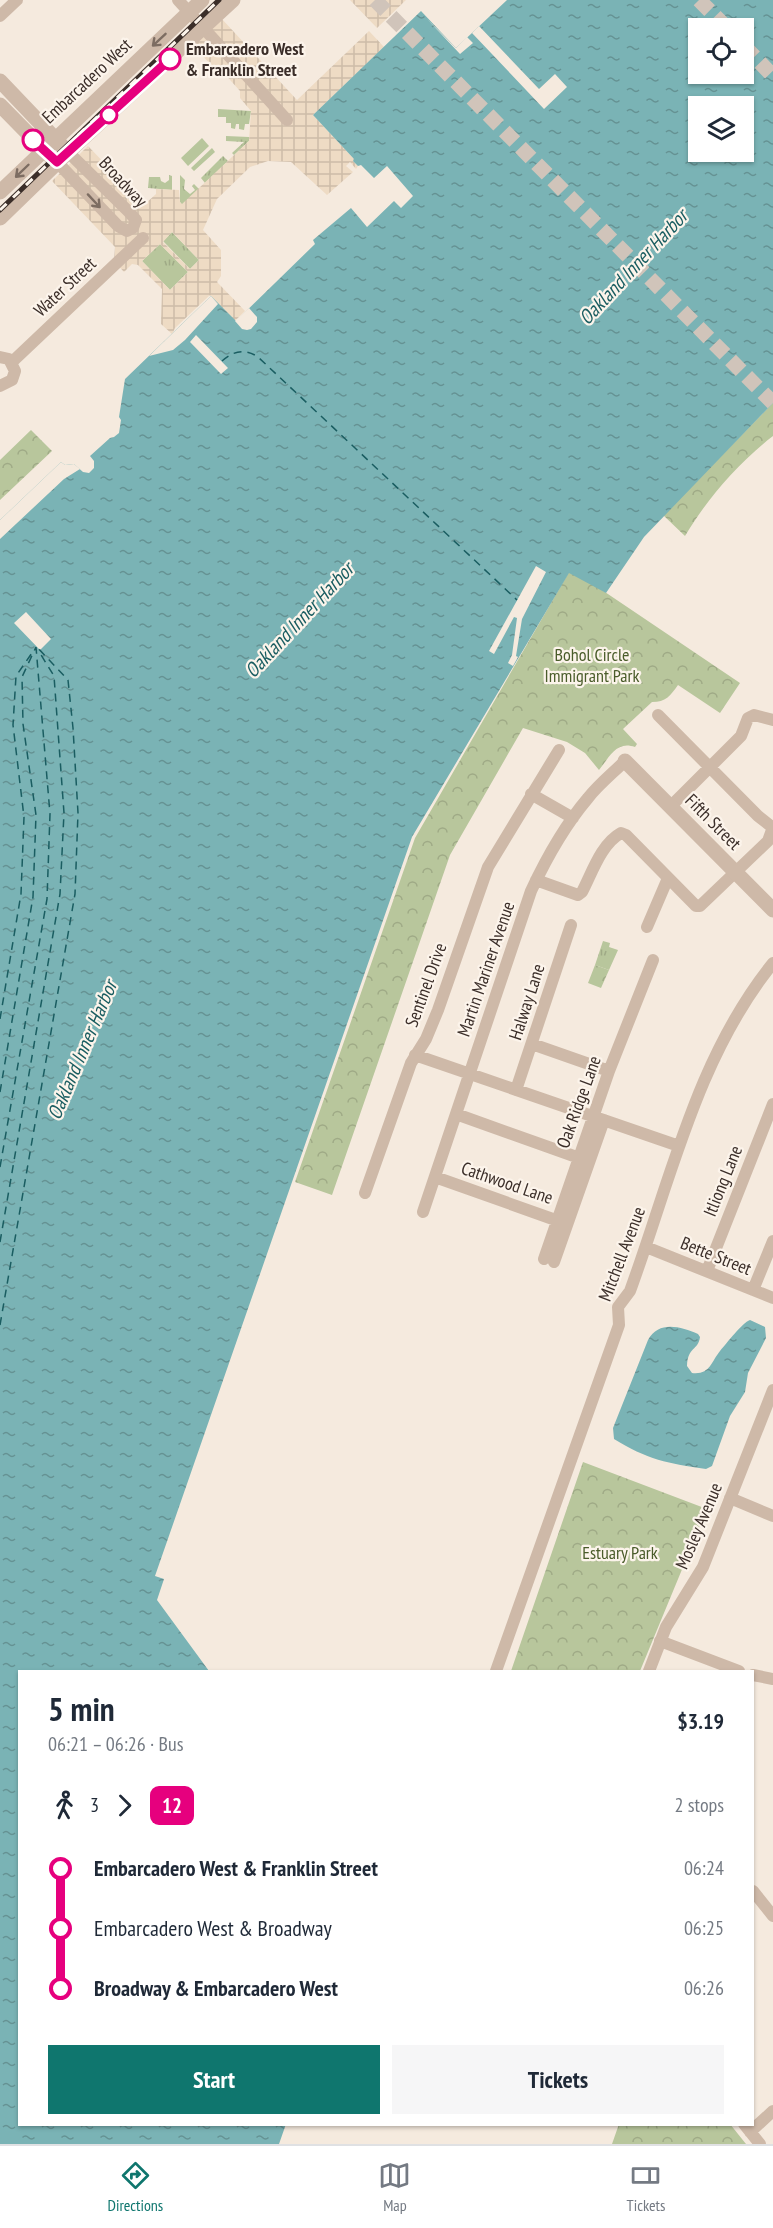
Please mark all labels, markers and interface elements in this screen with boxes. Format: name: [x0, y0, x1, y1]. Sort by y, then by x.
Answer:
map controls: [688, 18, 754, 162]
button: locate: [688, 18, 754, 84]
street label: Embarcadero West: [37, 33, 136, 128]
one-way arrow: [152, 33, 167, 47]
place label: Embarcadero West & Franklin Street: [186, 37, 304, 81]
marker: Embarcadero West & Franklin Street: [159, 48, 181, 70]
button: layers: [688, 96, 754, 162]
unlabelled marker: [100, 106, 118, 124]
unlabelled marker: [22, 129, 44, 151]
street label: Broadway: [94, 152, 153, 212]
one-way arrow: [14, 164, 29, 178]
one-way arrow: [87, 193, 101, 208]
water label: Oakland Inner Harbor: [573, 202, 695, 330]
street label: Water Street: [29, 252, 101, 321]
water label: Oakland Inner Harbor: [239, 555, 361, 683]
park label: Bohol Circle Immigrant Park: [545, 643, 639, 687]
street label: Fifth Street: [681, 789, 746, 854]
street label: Martin Mariner Avenue: [452, 898, 519, 1039]
street label: Sentinel Drive: [400, 940, 451, 1030]
street label: Halway Lane: [503, 961, 550, 1043]
water label: Oakland Inner Harbor: [41, 974, 124, 1123]
street label: Oak Ridge Lane: [551, 1053, 606, 1151]
street label: Itliong Lane: [698, 1142, 747, 1220]
street label: Cathwood Lane: [458, 1156, 556, 1209]
street label: Mitchell Avenue: [593, 1203, 650, 1304]
street label: Bette Street: [677, 1231, 755, 1280]
street label: Mosley Avenue: [670, 1479, 727, 1573]
park label: Estuary Park: [582, 1541, 658, 1564]
text: 5 min: [48, 1687, 115, 1730]
text: $3.19: [677, 1707, 724, 1735]
text: 06:21 – 06:26 · Bus: [48, 1731, 183, 1757]
icon: walk: [48, 1789, 81, 1822]
icon: forward: [108, 1789, 141, 1822]
text: 3: [90, 1792, 99, 1818]
text: 12: [162, 1792, 182, 1819]
text: 2 stops: [675, 1792, 724, 1818]
text: Embarcadero West & Franklin Street: [94, 1854, 378, 1882]
text: 06:24: [684, 1855, 724, 1881]
text: Embarcadero West & Broadway: [94, 1914, 332, 1942]
text: 06:25: [684, 1915, 724, 1941]
text: Broadway & Embarcadero West: [94, 1974, 338, 2002]
text: 06:26: [684, 1975, 724, 2001]
button: Start: [48, 2045, 380, 2114]
button: Tickets: [392, 2045, 724, 2114]
tab: Directions: [108, 2159, 163, 2215]
tab: Map: [378, 2159, 411, 2215]
tab: Tickets: [627, 2159, 665, 2215]

